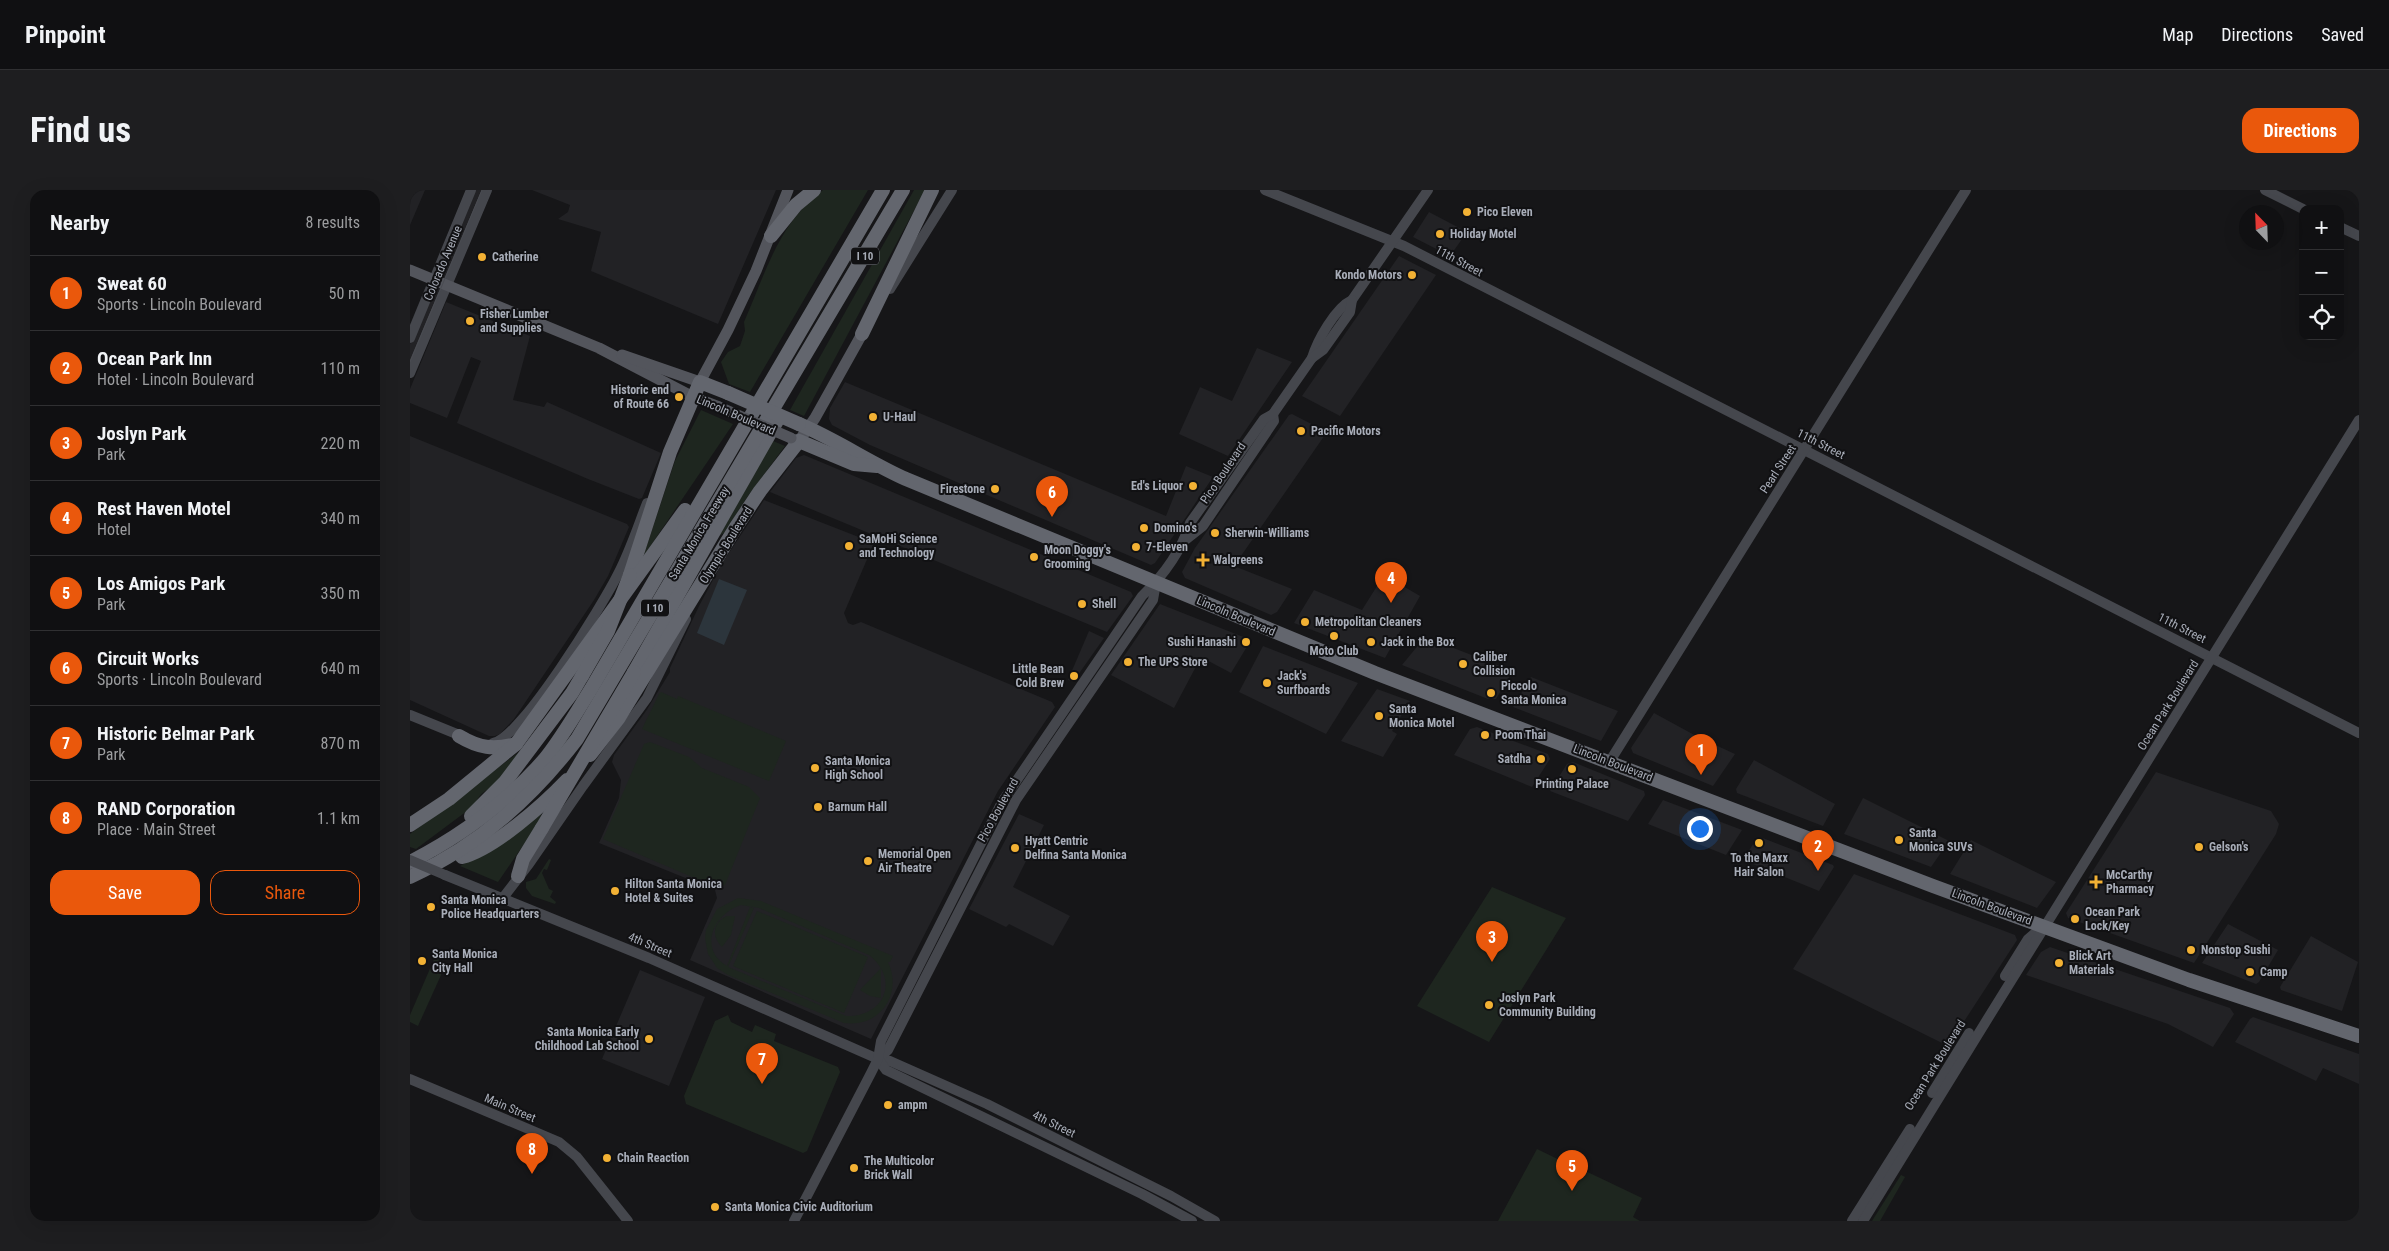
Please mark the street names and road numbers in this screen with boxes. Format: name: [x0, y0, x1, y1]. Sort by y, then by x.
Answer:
street label: Colorado Avenue: [421, 223, 465, 303]
street label: 11th Street: [1433, 243, 1486, 280]
road number: I 10: [851, 248, 879, 264]
street label: Lincoln Boulevard: [695, 392, 777, 438]
street label: 11th Street: [1795, 426, 1848, 462]
street label: Pico Boulevard: [1197, 440, 1249, 506]
street label: Pearl Street: [1757, 442, 1799, 496]
street label: Santa Monica Freeway: [666, 484, 732, 582]
street label: Olympic Boulevard: [697, 504, 755, 586]
street label: Lincoln Boulevard: [1195, 593, 1277, 639]
road number: I 10: [641, 599, 669, 616]
street label: 11th Street: [2156, 610, 2209, 646]
street label: Ocean Park Boulevard: [2135, 657, 2201, 753]
street label: Lincoln Boulevard: [1571, 741, 1655, 785]
street label: Pico Boulevard: [975, 776, 1021, 844]
street label: Lincoln Boulevard: [1950, 886, 2034, 928]
street label: 4th Street: [626, 930, 674, 961]
street label: Ocean Park Boulevard: [1902, 1017, 1968, 1113]
street label: Main Street: [482, 1091, 538, 1125]
street label: 4th Street: [1030, 1108, 1078, 1141]

